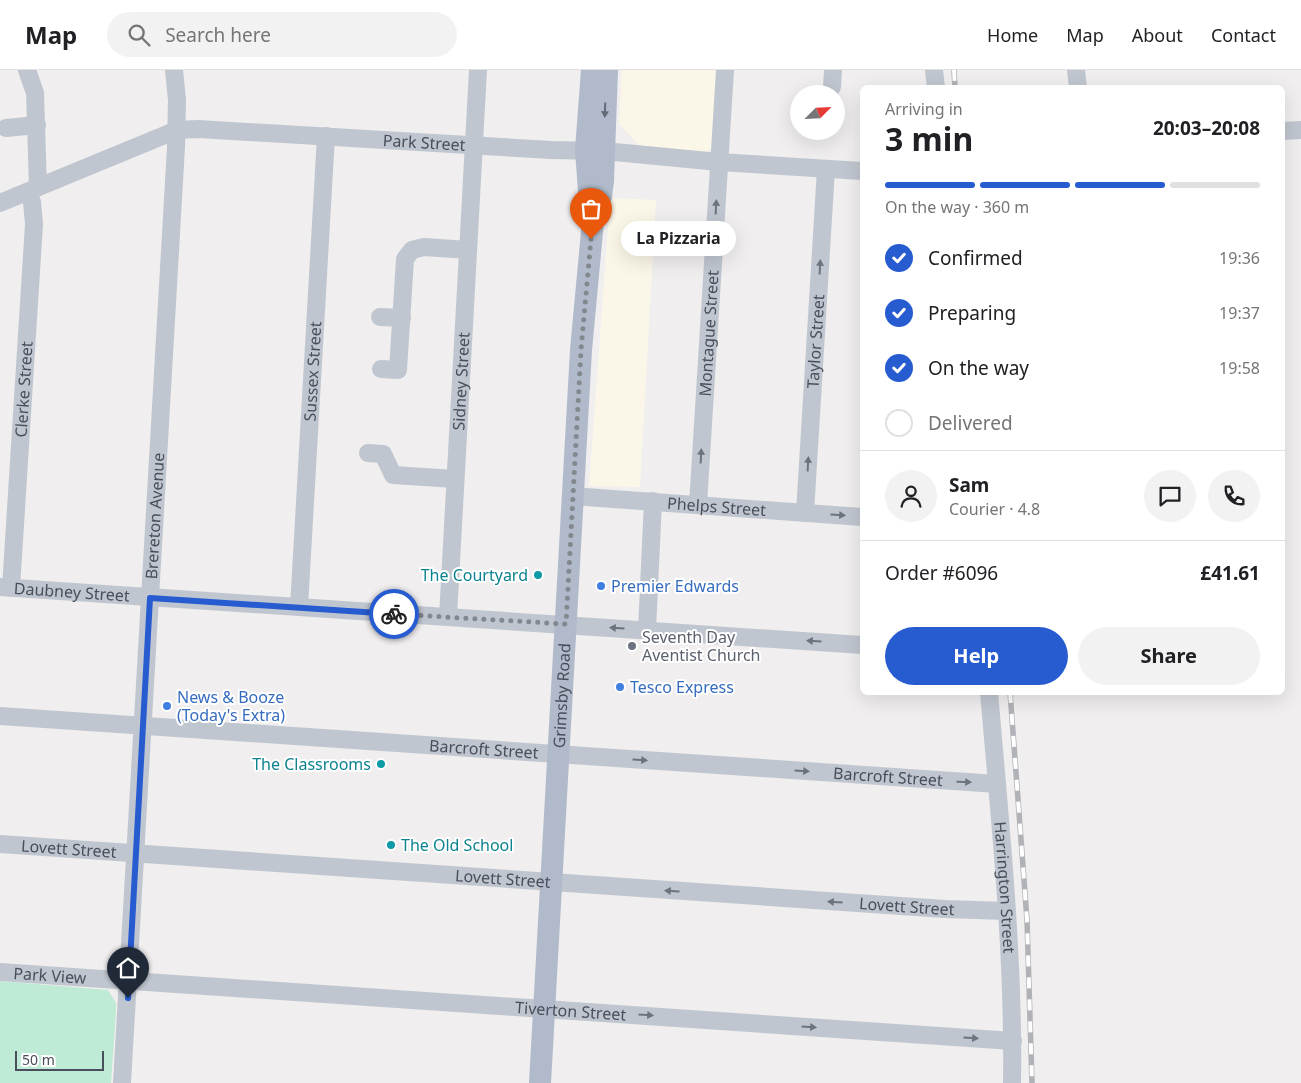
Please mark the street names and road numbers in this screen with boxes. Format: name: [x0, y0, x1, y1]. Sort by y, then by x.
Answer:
street label: Park Street: [382, 129, 466, 156]
street label: Montague Street: [694, 269, 724, 397]
street label: Taylor Street: [802, 293, 829, 389]
street label: Sussex Street: [299, 321, 326, 422]
street label: Sidney Street: [447, 331, 475, 431]
street label: Clerke Street: [10, 340, 38, 438]
street label: Brereton Avenue: [140, 452, 169, 580]
street label: Phelps Street: [666, 492, 767, 521]
street label: Daubney Street: [13, 577, 131, 607]
street label: Grimsby Road: [548, 642, 576, 749]
street label: Barcroft Street: [428, 734, 539, 764]
street label: Barcroft Street: [833, 762, 944, 791]
street label: Harrington Street: [989, 821, 1020, 954]
street label: Lovett Street: [20, 834, 117, 863]
street label: Lovett Street: [454, 864, 551, 893]
street label: Lovett Street: [859, 892, 955, 920]
street label: Park View: [13, 962, 87, 989]
street label: Tiverton Street: [515, 996, 627, 1026]

